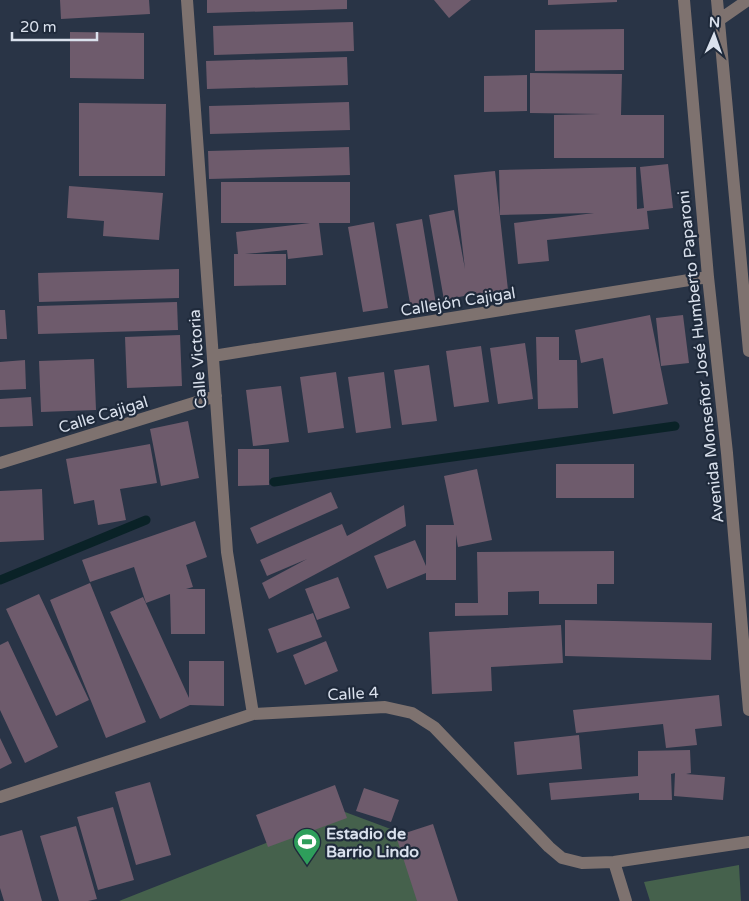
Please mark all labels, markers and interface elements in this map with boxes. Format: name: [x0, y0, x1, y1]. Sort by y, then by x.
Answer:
scale bar: [12, 10, 98, 42]
north arrow: [689, 10, 739, 60]
text: N: [709, 14, 720, 31]
text: 20 m: [20, 18, 57, 36]
street label: Avenida Monseñor José Humberto Paparoni: [674, 190, 728, 524]
street label: Callejón Cajigal: [399, 283, 517, 321]
street label: Calle Victoria: [185, 309, 211, 409]
street label: Calle Cajigal: [56, 392, 150, 438]
street label: Calle 4: [327, 683, 379, 705]
place label: Estadio de Barrio Lindo: [326, 824, 419, 862]
sports icon: Estadio de Barrio Lindo: [292, 827, 322, 866]

